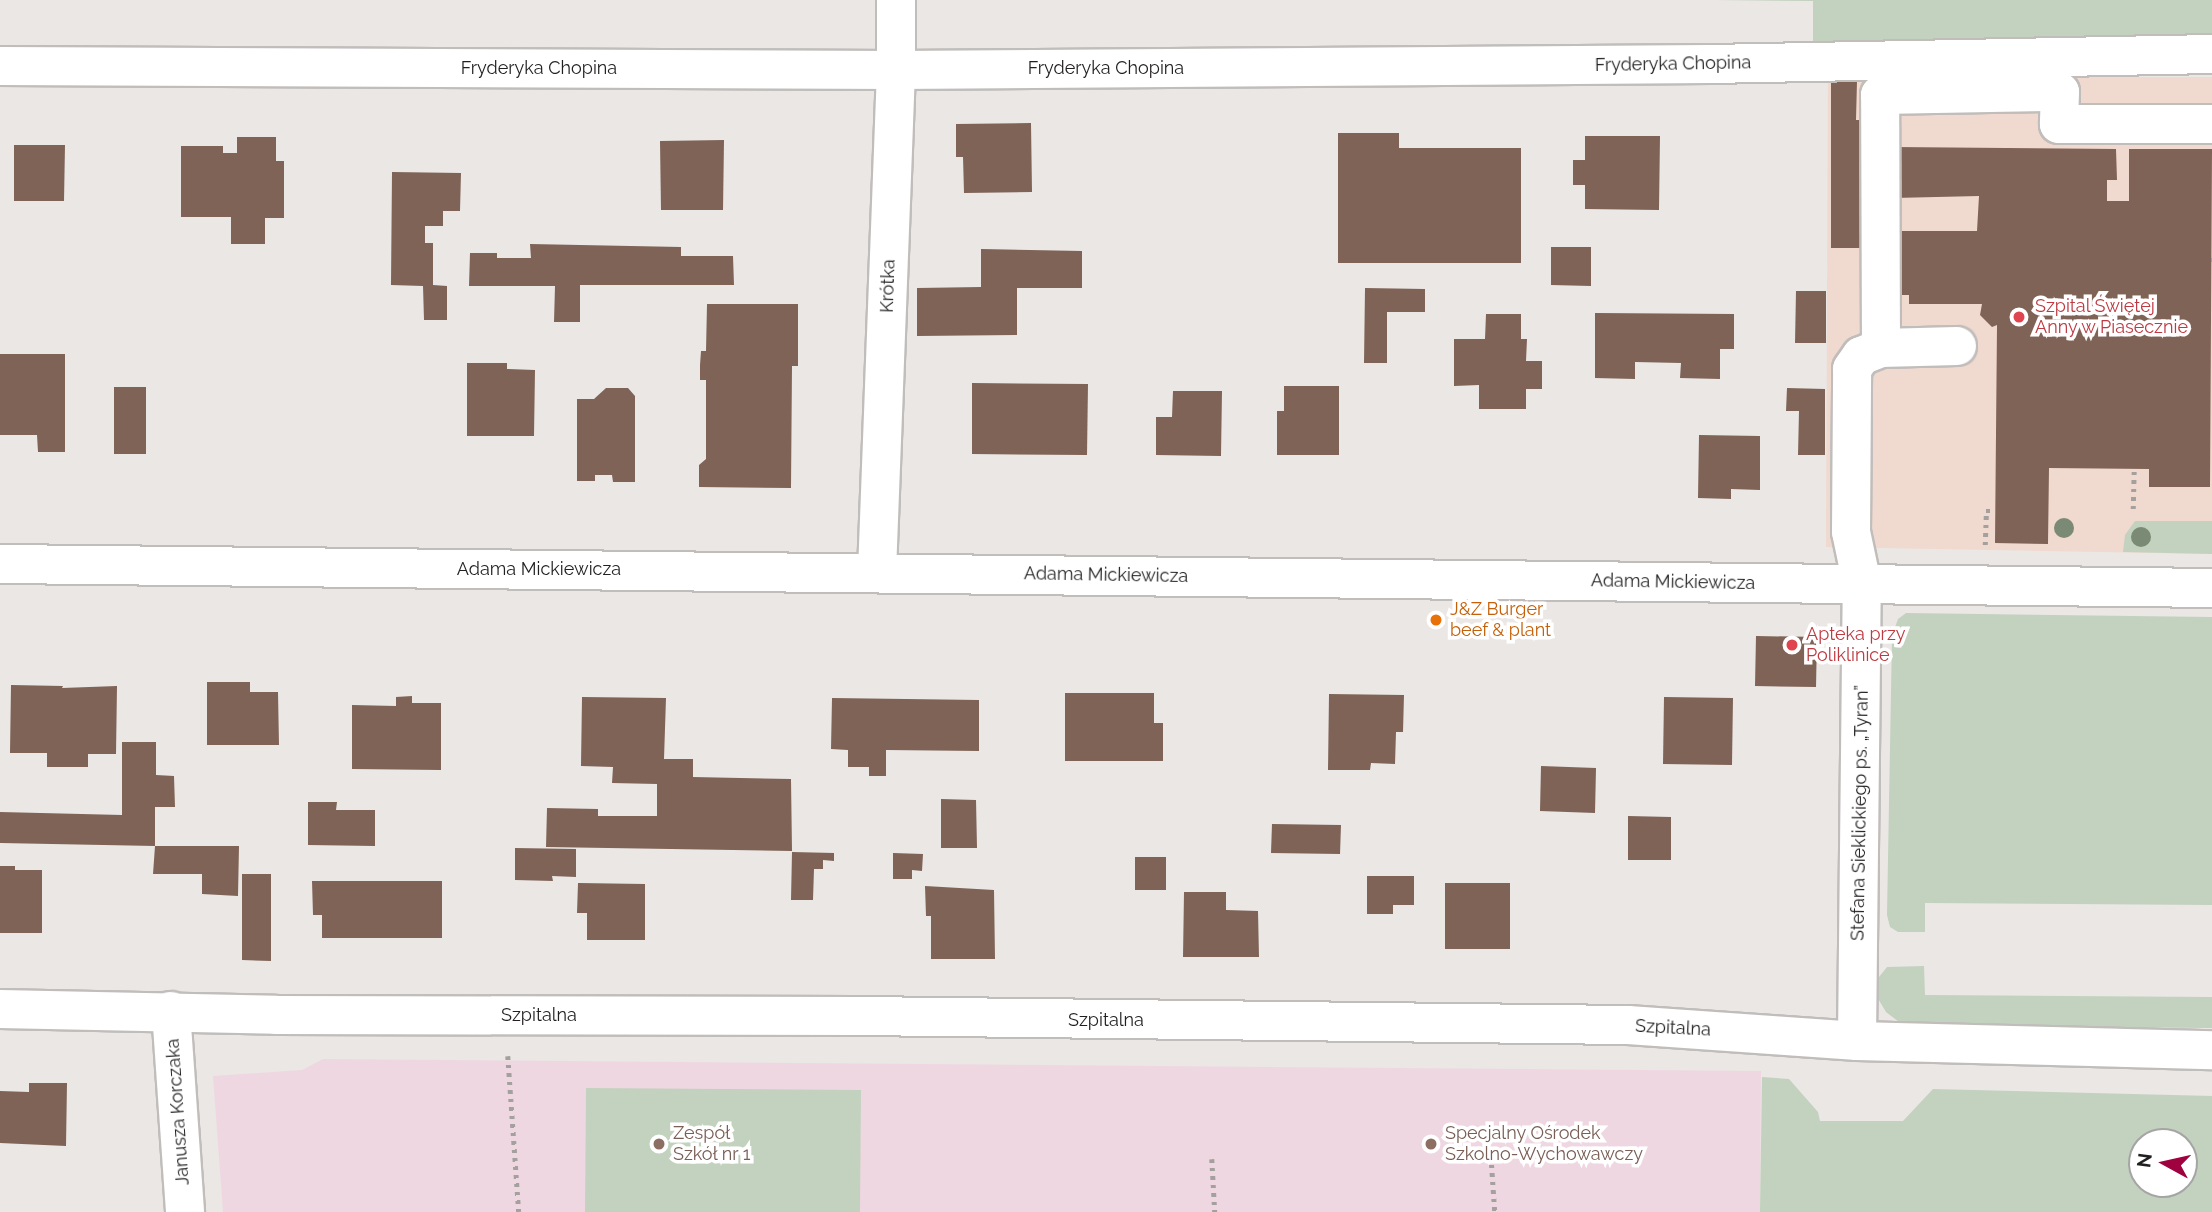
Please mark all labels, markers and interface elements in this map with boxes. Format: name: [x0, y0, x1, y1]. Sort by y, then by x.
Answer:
street label: Fryderyka Chopina: [1595, 52, 1751, 76]
street label: Fryderyka Chopina: [461, 57, 617, 79]
street label: Fryderyka Chopina: [1028, 57, 1184, 79]
street label: Krótka: [876, 259, 900, 313]
place label: Szpital Świętej Anny w Piasecznie: [2035, 296, 2189, 338]
marker: Szpital Świętej Anny w Piasecznie: [2009, 307, 2029, 327]
street label: Adama Mickiewicza: [457, 558, 621, 580]
street label: Adama Mickiewicza: [1024, 563, 1188, 587]
street label: Adama Mickiewicza: [1591, 570, 1755, 594]
place label: J&Z Burger beef & plant: [1450, 599, 1552, 642]
marker: J&Z Burger beef & plant: [1428, 612, 1444, 628]
place label: Apteka przy Poliklinice: [1806, 624, 1906, 666]
marker: Apteka przy Poliklinice: [1784, 637, 1800, 653]
street label: Stefana Sieklickiego ps. „Tyran”: [1847, 685, 1873, 941]
street label: Szpitalna: [501, 1004, 577, 1026]
street label: Szpitalna: [1068, 1009, 1144, 1031]
street label: Szpitalna: [1635, 1015, 1711, 1041]
street label: Janusza Korczaka: [162, 1038, 194, 1186]
place label: Zespół Szkół nr 1: [673, 1123, 751, 1166]
place label: Specjalny Ośrodek Szkolno-Wychowawczy: [1445, 1123, 1643, 1166]
north arrow: [2128, 1128, 2198, 1198]
marker: Zespół Szkół nr 1: [651, 1136, 667, 1152]
marker: Specjalny Ośrodek Szkolno-Wychowawczy: [1423, 1136, 1439, 1152]
text: N: [2132, 1152, 2156, 1169]

